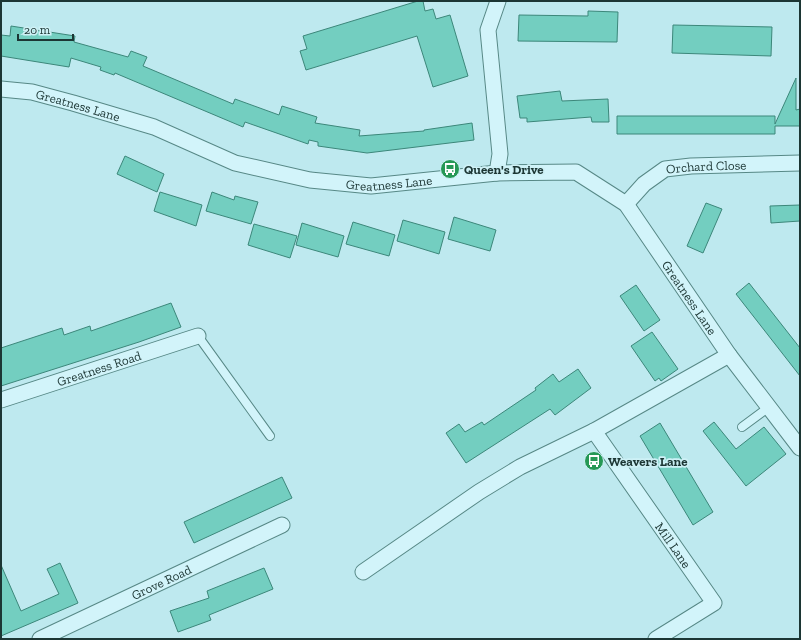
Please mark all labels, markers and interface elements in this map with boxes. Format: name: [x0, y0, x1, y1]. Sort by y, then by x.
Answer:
scale bar: [18, 16, 73, 42]
text: 20 m: [24, 23, 51, 37]
street label: Greatness Lane: [34, 86, 122, 125]
street label: Orchard Close: [665, 157, 747, 177]
bus stop icon: Queen's Drive: [439, 158, 461, 180]
place label: Queen's Drive: [464, 162, 544, 177]
street label: Greatness Lane: [345, 173, 433, 194]
street label: Greatness Lane: [659, 258, 720, 338]
street label: Greatness Road: [55, 348, 143, 389]
bus stop icon: Weavers Lane: [583, 450, 605, 472]
place label: Weavers Lane: [608, 454, 688, 469]
street label: Mill Lane: [652, 520, 694, 571]
street label: Grove Road: [129, 562, 194, 603]

